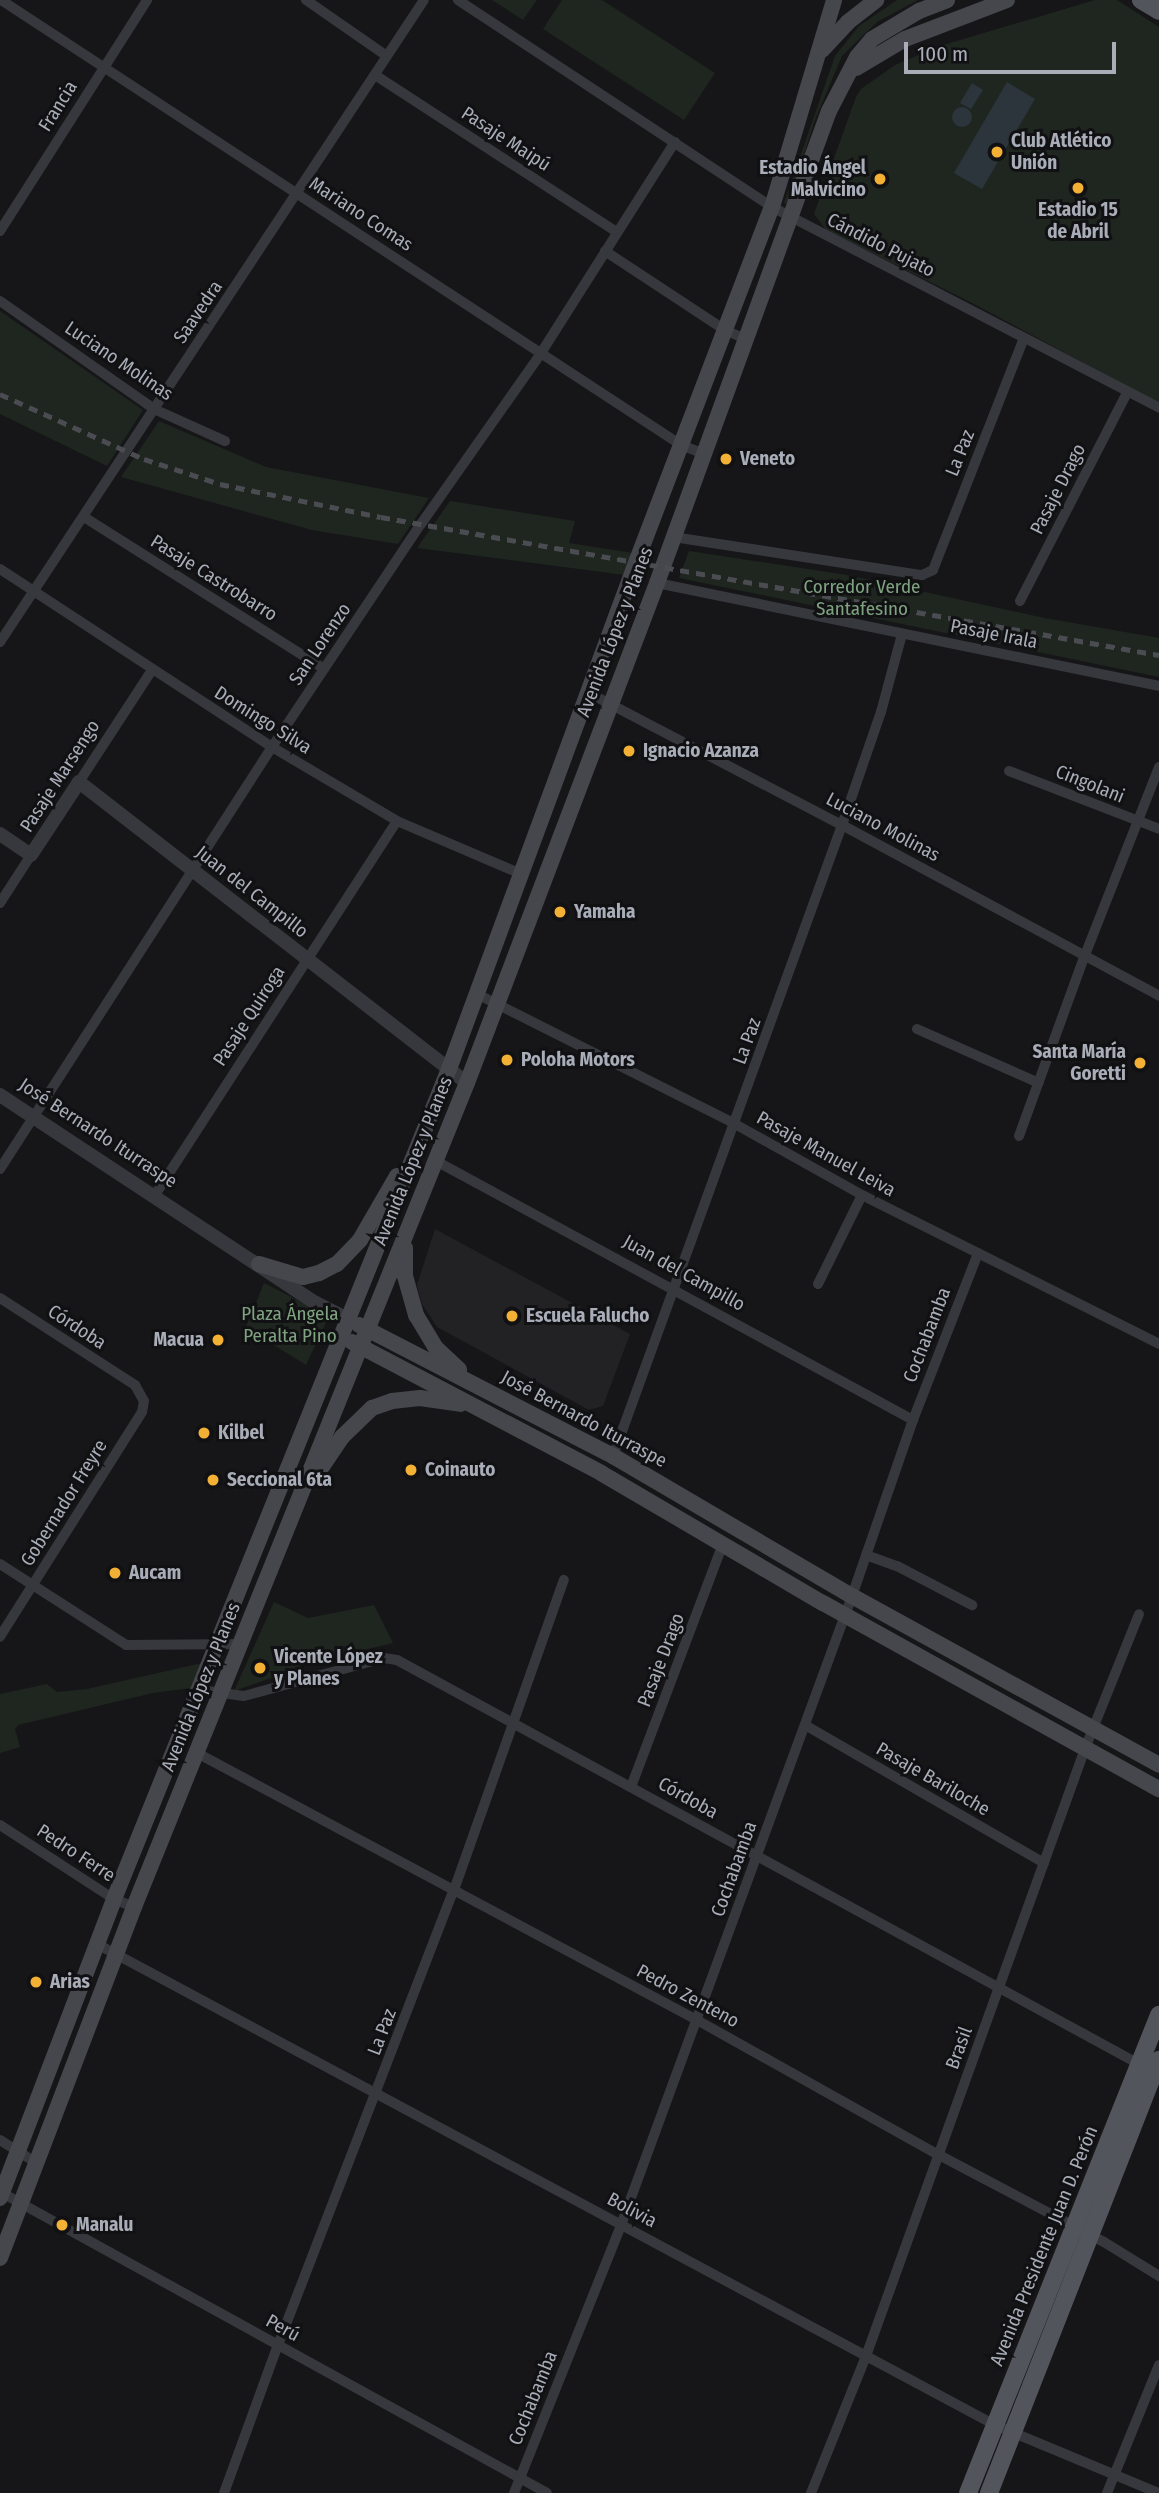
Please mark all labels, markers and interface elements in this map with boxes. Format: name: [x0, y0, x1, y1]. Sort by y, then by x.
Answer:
scale bar: [907, 28, 1119, 72]
text: 100 m: [917, 41, 968, 67]
street label: Francia: [34, 77, 82, 135]
street label: Pasaje Maipú: [457, 102, 555, 176]
place label: Club Atlético Unión: [1011, 130, 1111, 174]
marker: Club Atlético Unión: [989, 144, 1005, 160]
place label: Estadio Ángel Malvicino: [759, 157, 866, 201]
marker: Estadio Ángel Malvicino: [872, 171, 888, 187]
street label: Mariano Comas: [305, 172, 417, 256]
marker: Estadio 15 de Abril: [1070, 180, 1086, 196]
place label: Estadio 15 de Abril: [1038, 199, 1118, 243]
street label: Cándido Pujato: [823, 208, 939, 282]
street label: Saavedra: [169, 276, 227, 348]
street label: Luciano Molinas: [61, 316, 177, 406]
street label: La Paz: [940, 427, 980, 479]
street label: Pasaje Drago: [1025, 440, 1091, 538]
place label: Veneto: [740, 448, 795, 470]
marker: Veneto: [718, 451, 734, 467]
street label: Pasaje Castrobarro: [147, 530, 281, 626]
street label: Avenida López y Planes: [572, 544, 658, 720]
park label: Corredor Verde Santafesino: [804, 576, 920, 620]
street label: San Lorenzo: [284, 599, 356, 689]
street label: Pasaje Irala: [949, 614, 1039, 654]
street label: Domingo Silva: [210, 681, 316, 759]
street label: Pasaje Marsengo: [15, 716, 105, 836]
place label: Ignacio Azanza: [643, 740, 759, 762]
marker: Ignacio Azanza: [621, 743, 637, 759]
street label: Cingolani: [1052, 760, 1128, 808]
street label: Luciano Molinas: [822, 788, 944, 866]
street label: Juan del Campillo: [191, 841, 313, 943]
place label: Yamaha: [574, 901, 635, 923]
marker: Yamaha: [552, 904, 568, 920]
street label: Pasaje Quiroga: [208, 962, 290, 1070]
street label: La Paz: [728, 1015, 766, 1067]
place label: Santa María Goretti: [1032, 1041, 1126, 1085]
place label: Poloha Motors: [521, 1049, 635, 1071]
marker: Poloha Motors: [499, 1052, 515, 1068]
marker: Santa María Goretti: [1132, 1055, 1148, 1071]
street label: José Bernardo Iturraspe: [15, 1073, 181, 1193]
street label: Avenida López y Planes: [369, 1073, 457, 1249]
street label: Pasaje Manuel Leiva: [753, 1106, 899, 1202]
street label: Juan del Campillo: [619, 1230, 749, 1316]
street label: Cochabamba: [898, 1284, 956, 1386]
street label: Córdoba: [44, 1300, 110, 1354]
park label: Plaza Ángela Peralta Pino: [241, 1303, 339, 1347]
place label: Escuela Falucho: [526, 1305, 649, 1327]
marker: Escuela Falucho: [504, 1308, 520, 1324]
place label: Macua: [153, 1329, 204, 1351]
marker: Macua: [210, 1332, 226, 1348]
street label: José Bernardo Iturraspe: [497, 1366, 671, 1472]
place label: Kilbel: [218, 1422, 264, 1444]
marker: Kilbel: [196, 1425, 212, 1441]
street label: Gobernador Freyre: [16, 1436, 112, 1570]
place label: Coinauto: [425, 1459, 495, 1481]
marker: Coinauto: [403, 1462, 419, 1478]
place label: Seccional 6ta: [227, 1469, 332, 1491]
marker: Seccional 6ta: [205, 1472, 221, 1488]
place label: Aucam: [129, 1562, 181, 1584]
marker: Aucam: [107, 1565, 123, 1581]
street label: Avenida López y Planes: [157, 1599, 245, 1775]
street label: Pasaje Drago: [633, 1610, 689, 1710]
place label: Vicente López y Planes: [274, 1646, 383, 1690]
marker: Vicente López y Planes: [252, 1660, 268, 1676]
street label: Pasaje Bariloche: [872, 1737, 994, 1821]
street label: Córdoba: [654, 1772, 722, 1824]
street label: Cochabamba: [706, 1818, 762, 1920]
street label: Pedro Ferre: [33, 1819, 119, 1887]
street label: Pedro Zenteno: [633, 1959, 743, 2033]
place label: Arias: [50, 1971, 90, 1993]
marker: Arias: [28, 1974, 44, 1990]
street label: La Paz: [363, 2006, 401, 2058]
street label: Brasil: [941, 2024, 977, 2072]
street label: Avenida Presidente Juan D. Perón: [985, 2123, 1103, 2369]
street label: Bolivia: [603, 2188, 661, 2232]
place label: Manalu: [76, 2214, 133, 2236]
marker: Manalu: [54, 2217, 70, 2233]
street label: Perú: [262, 2309, 304, 2347]
street label: Cochabamba: [504, 2347, 562, 2449]

